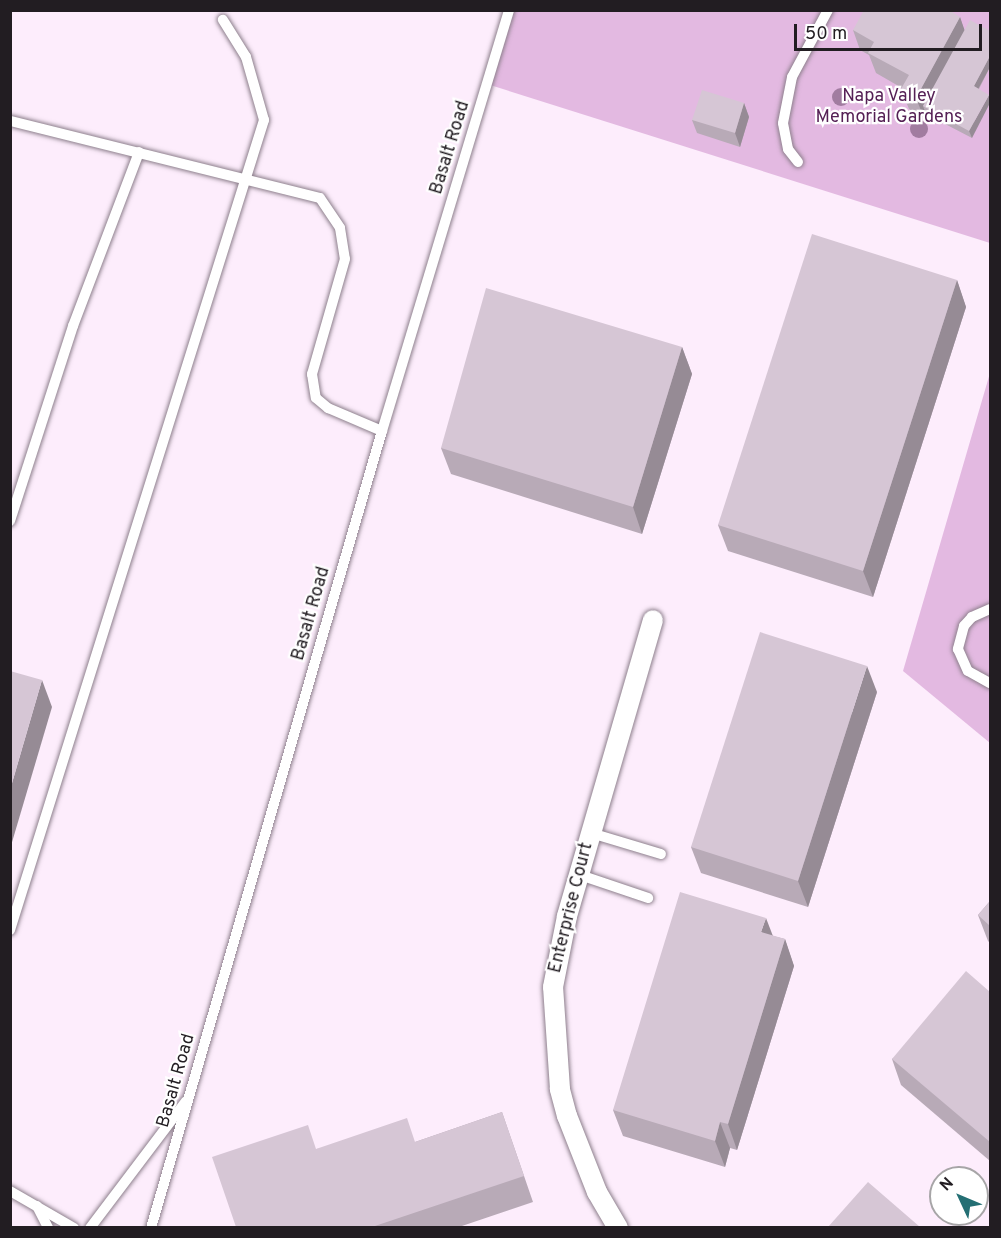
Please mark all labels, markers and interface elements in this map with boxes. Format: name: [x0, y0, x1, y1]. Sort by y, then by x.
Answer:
scale bar: [797, 12, 984, 50]
text: 50 m: [805, 23, 847, 46]
park label: Napa Valley Memorial Gardens: [816, 87, 962, 130]
street label: Basalt Road: [427, 99, 475, 197]
street label: Basalt Road: [288, 565, 336, 663]
street label: Enterprise Court: [545, 840, 599, 976]
street label: Basalt Road: [153, 1032, 201, 1130]
north arrow: [929, 1166, 989, 1226]
text: N: [936, 1174, 959, 1196]

